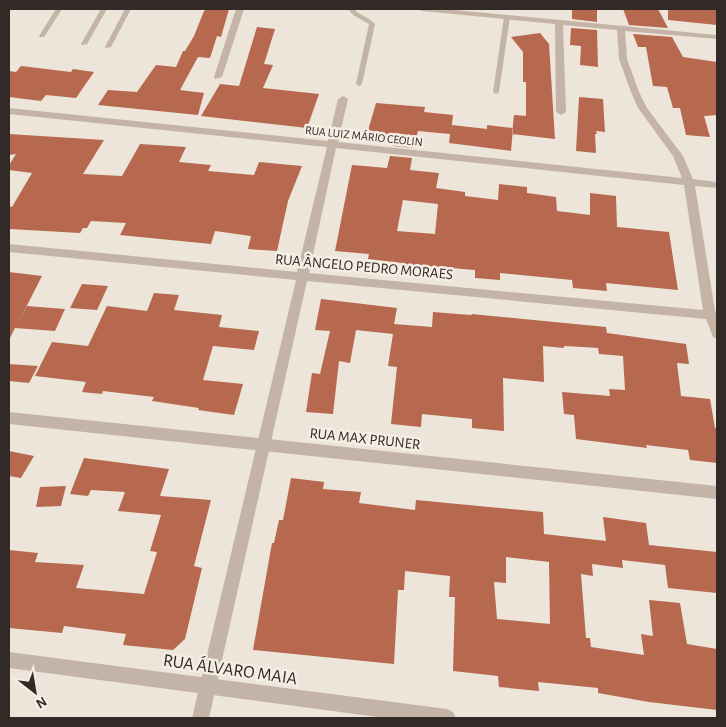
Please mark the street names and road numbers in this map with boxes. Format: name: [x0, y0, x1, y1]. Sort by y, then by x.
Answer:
street label: RUA LUIZ MÁRIO CEOLIN: [305, 123, 424, 148]
street label: RUA ÂNGELO PEDRO MORAES: [274, 251, 454, 282]
street label: RUA MAX PRUNER: [309, 426, 421, 452]
street label: RUA ÁLVARO MAIA: [162, 649, 299, 688]

